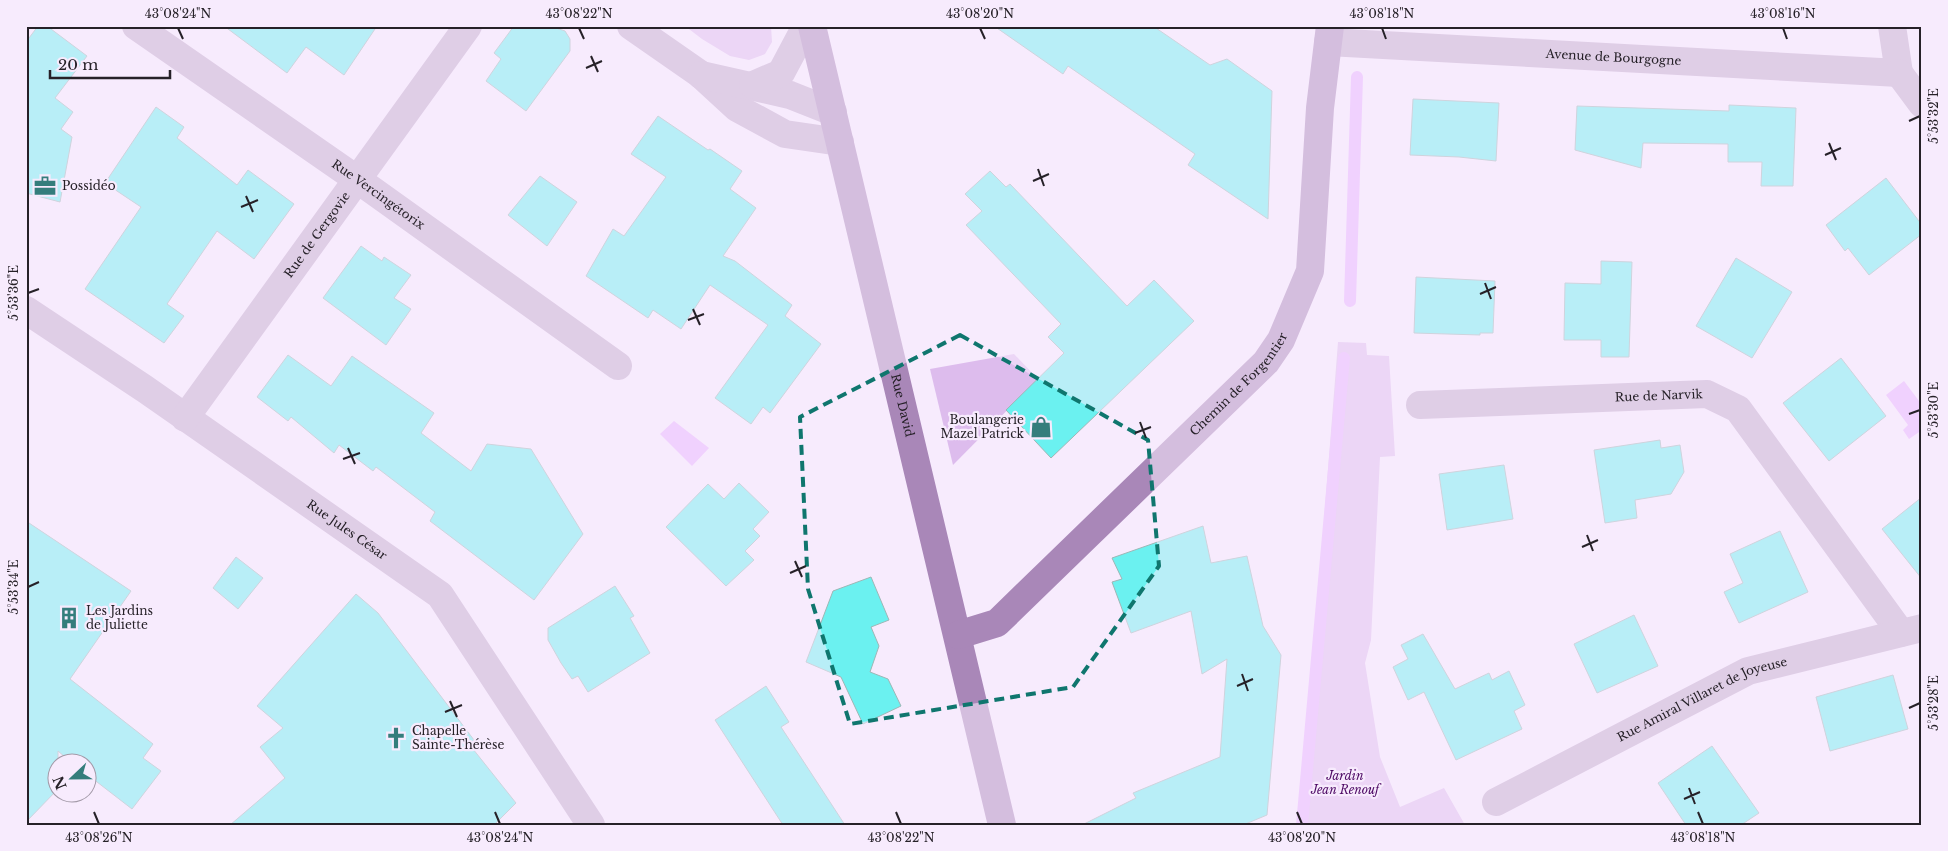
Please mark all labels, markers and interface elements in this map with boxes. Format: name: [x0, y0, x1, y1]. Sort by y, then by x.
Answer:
text: 43°08'24"N: [145, 6, 211, 21]
text: 43°08'22"N: [546, 6, 613, 21]
text: 43°08'20"N: [946, 6, 1014, 21]
text: 43°08'18"N: [1350, 6, 1415, 21]
text: 43°08'16"N: [1750, 6, 1816, 21]
street label: Avenue de Bourgogne: [1544, 46, 1682, 68]
scale bar: [50, 48, 170, 80]
text: 20 m: [58, 55, 98, 74]
text: 5°53'32"E: [1926, 88, 1941, 144]
street label: Rue Vercingétorix: [329, 156, 428, 233]
office icon: Possidéo: [32, 173, 58, 199]
place label: Possidéo: [62, 178, 116, 193]
street label: Rue de Gergovie: [281, 188, 353, 280]
text: 5°53'36"E: [6, 265, 21, 321]
street label: Chemin de Forgentier: [1187, 330, 1290, 439]
street label: Rue David: [888, 372, 917, 438]
text: 5°53'30"E: [1926, 381, 1941, 438]
street label: Rue de Narvik: [1615, 386, 1704, 405]
place label: Boulangerie Mazel Patrick: [940, 412, 1025, 441]
shop icon: Boulangerie Mazel Patrick: [1028, 414, 1054, 440]
street label: Rue Jules César: [304, 496, 390, 563]
text: 5°53'34"E: [6, 559, 21, 614]
place label: Les Jardins de Juliette: [86, 603, 153, 632]
building icon: Les Jardins de Juliette: [56, 605, 82, 631]
street label: Rue Amiral Villaret de Joyeuse: [1615, 654, 1789, 745]
text: 5°53'28"E: [1926, 675, 1941, 731]
place label: Chapelle Sainte-Thérèse: [412, 723, 504, 752]
church icon: Chapelle Sainte-Thérèse: [383, 725, 409, 751]
north arrow: [48, 754, 98, 804]
park label: Jardin Jean Renouf: [1310, 768, 1382, 797]
text: N: [49, 773, 71, 792]
text: 43°08'26"N: [65, 830, 133, 845]
text: 43°08'24"N: [467, 830, 533, 845]
text: 43°08'22"N: [868, 830, 935, 845]
text: 43°08'20"N: [1268, 830, 1336, 845]
text: 43°08'18"N: [1671, 830, 1736, 845]

